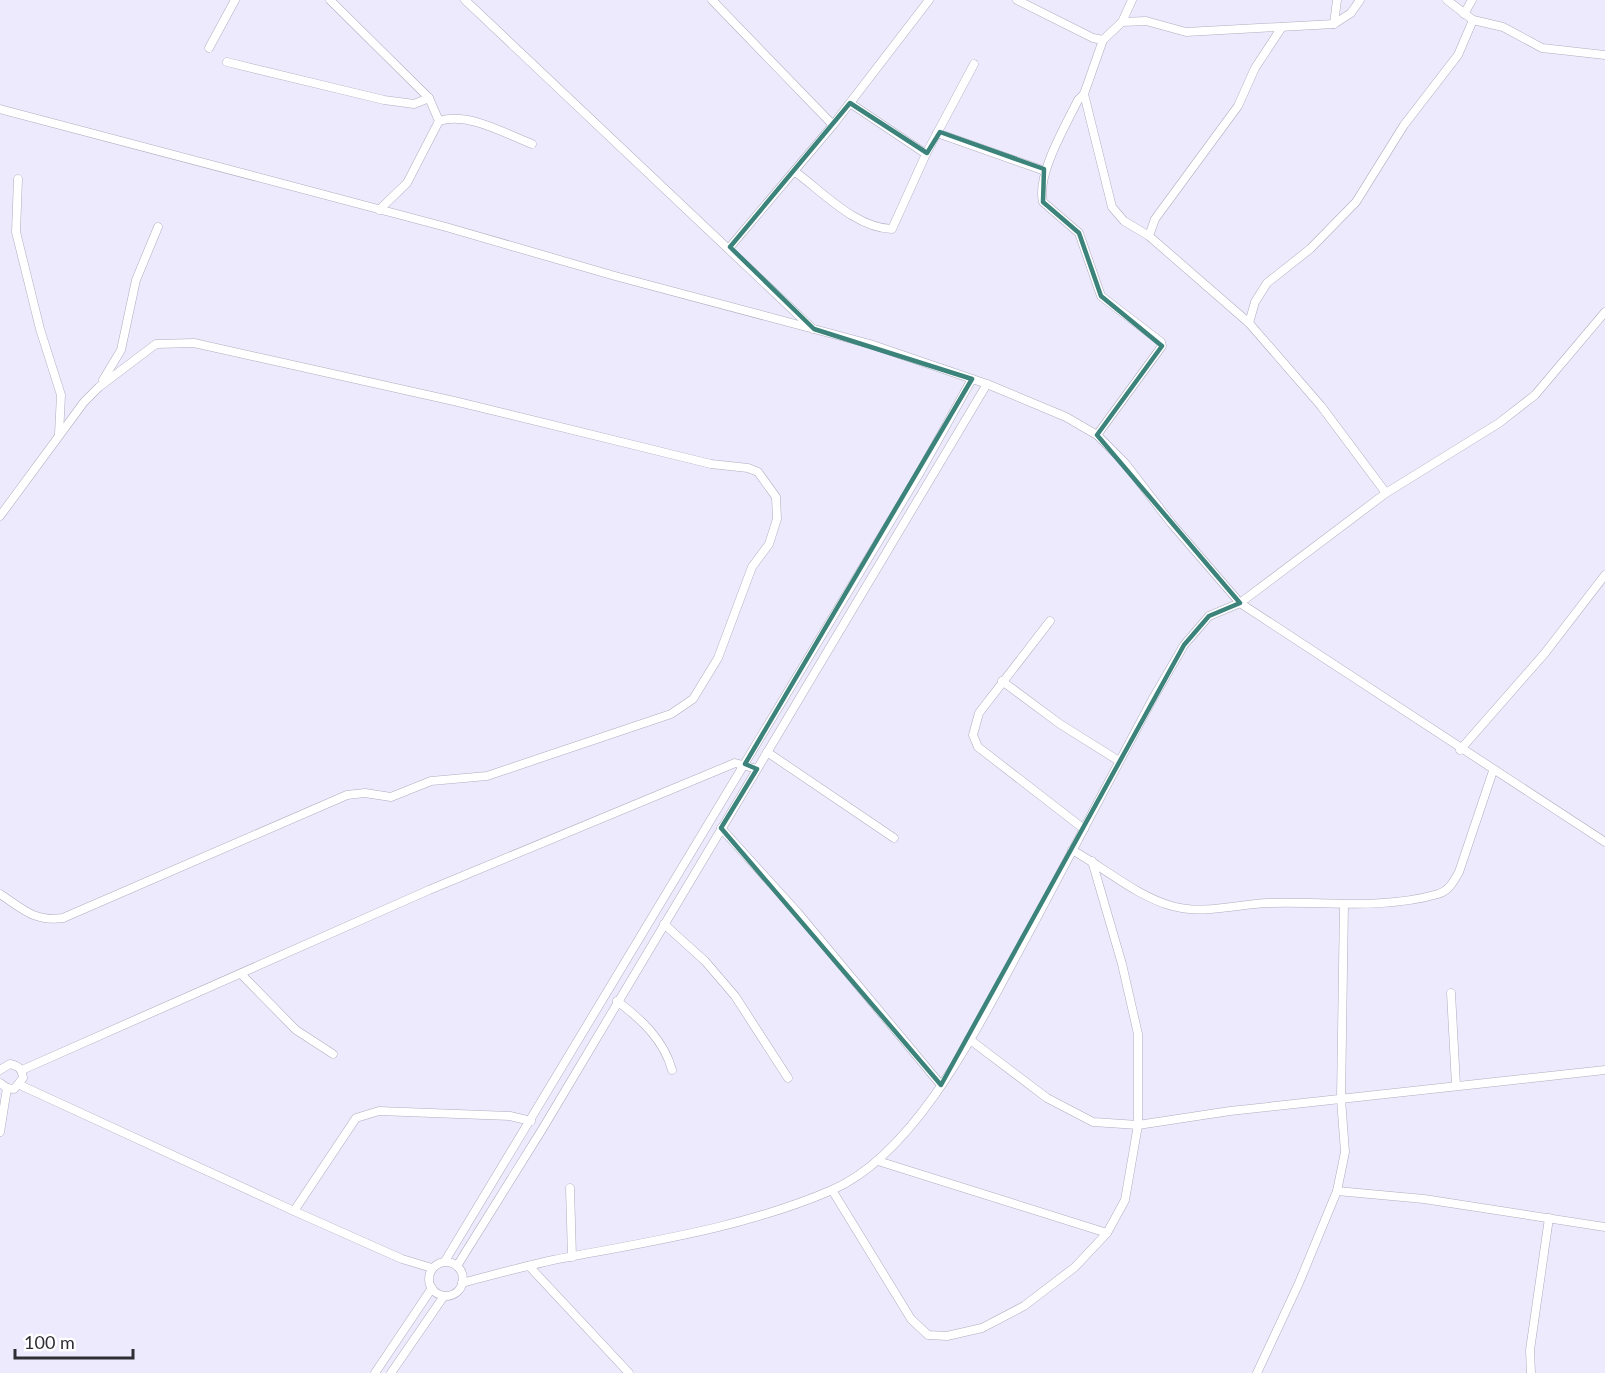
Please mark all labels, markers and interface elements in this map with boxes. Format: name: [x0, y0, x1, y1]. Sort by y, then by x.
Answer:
scale bar: [15, 1322, 134, 1360]
text: 100 m: [24, 1331, 75, 1353]

